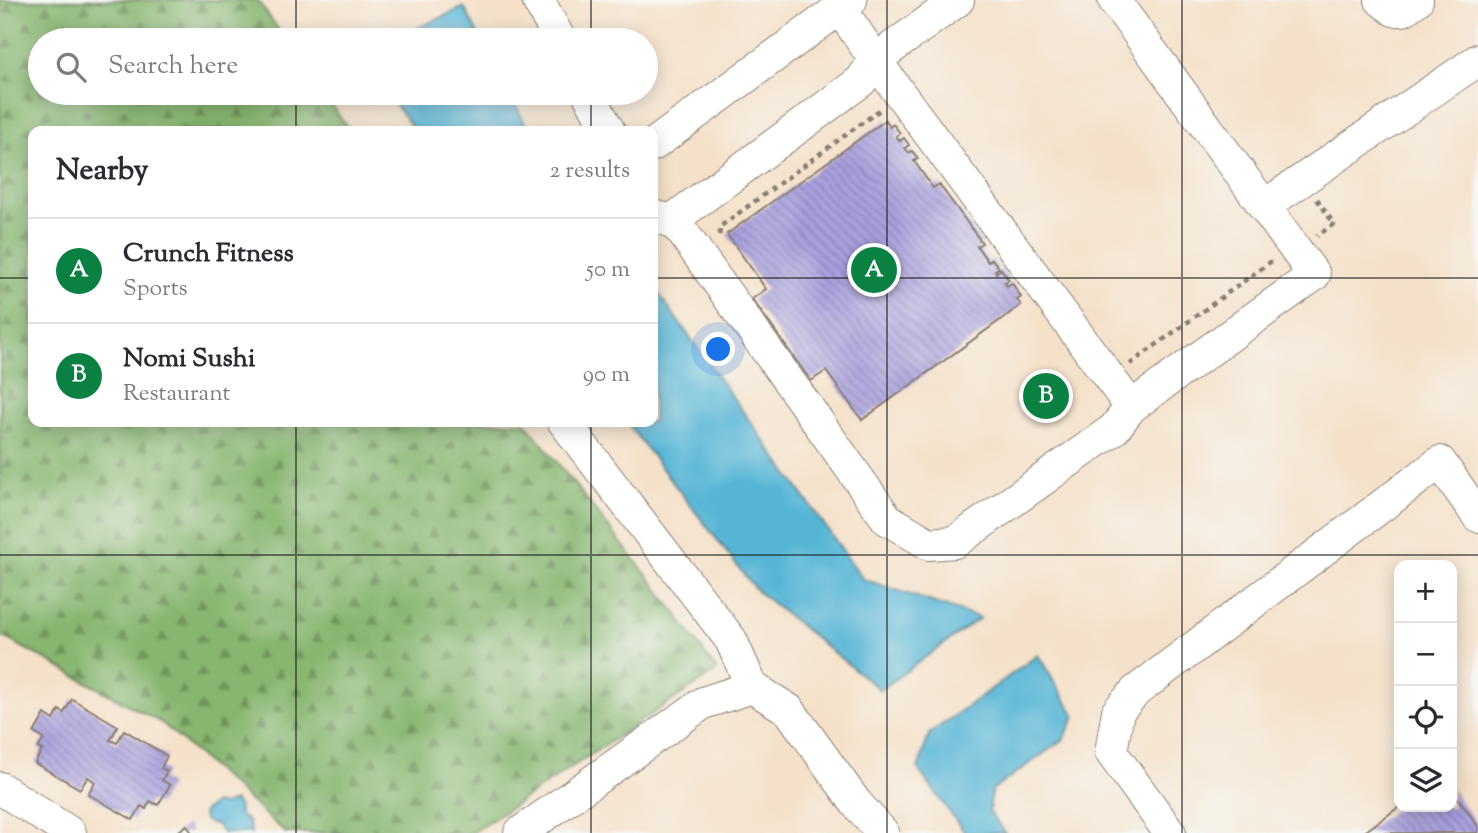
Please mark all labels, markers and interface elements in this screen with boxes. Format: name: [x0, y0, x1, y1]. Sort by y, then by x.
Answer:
search box: [28, 28, 658, 105]
icon: search: [52, 48, 90, 86]
text: Search here: [108, 48, 238, 85]
text: Nearby: [56, 150, 148, 193]
text: 2 results: [550, 155, 630, 188]
text: Crunch Fitness: [123, 236, 294, 273]
pin: A: [851, 244, 897, 296]
text: A: [70, 254, 88, 287]
text: 50 m: [586, 254, 630, 287]
text: Sports: [123, 273, 188, 306]
your location: [701, 332, 735, 366]
text: Nomi Sushi: [123, 341, 255, 378]
text: B: [72, 359, 86, 392]
text: 90 m: [583, 359, 630, 392]
pin: B: [1023, 370, 1069, 422]
text: Restaurant: [123, 378, 230, 411]
map controls: [1394, 560, 1457, 812]
button: +: [1394, 560, 1457, 623]
button: −: [1394, 623, 1457, 686]
button: locate: [1394, 686, 1457, 749]
button: layers: [1394, 749, 1457, 812]

